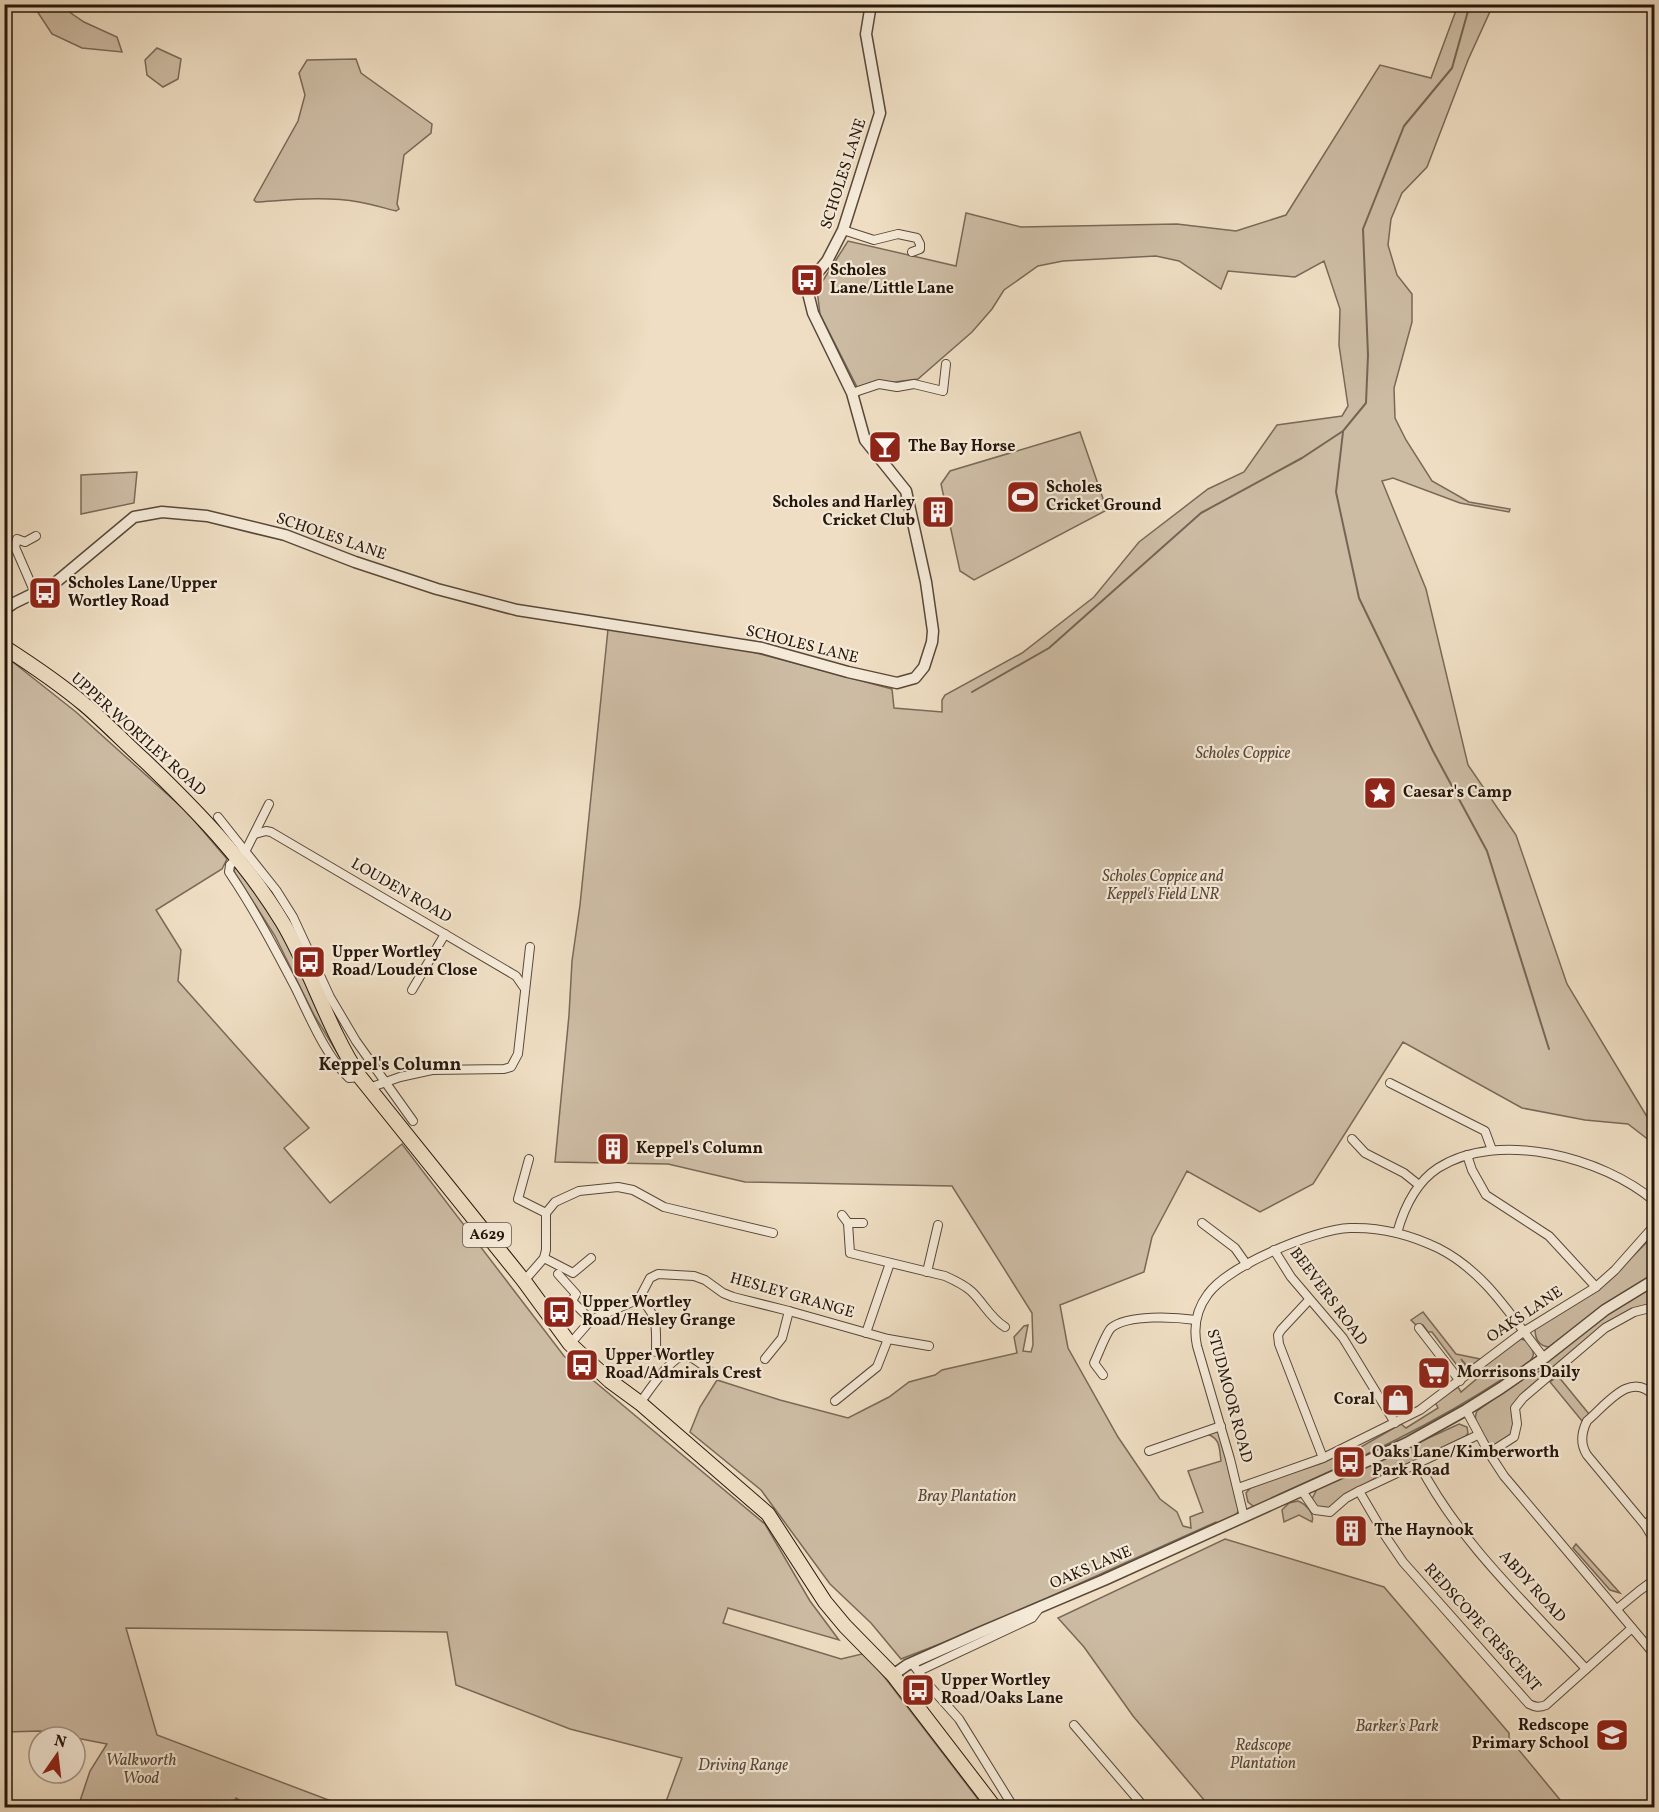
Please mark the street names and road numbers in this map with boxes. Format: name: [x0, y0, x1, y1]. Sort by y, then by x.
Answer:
street label: SCHOLES LANE: [816, 116, 872, 232]
street label: SCHOLES LANE: [273, 508, 389, 566]
street label: SCHOLES LANE: [743, 620, 861, 670]
street label: UPPER WORTLEY ROAD: [66, 668, 211, 802]
street label: LOUDEN ROAD: [347, 853, 456, 929]
road number: A629: [463, 1223, 511, 1247]
street label: BEEVERS ROAD: [1284, 1243, 1372, 1351]
street label: HESLEY GRANGE: [727, 1268, 857, 1324]
street label: OAKS LANE: [1483, 1281, 1567, 1349]
street label: STUDMOOR ROAD: [1201, 1327, 1258, 1466]
street label: OAKS LANE: [1047, 1541, 1135, 1595]
street label: ABDY ROAD: [1494, 1546, 1571, 1628]
street label: REDSCOPE CRESCENT: [1418, 1559, 1546, 1697]

